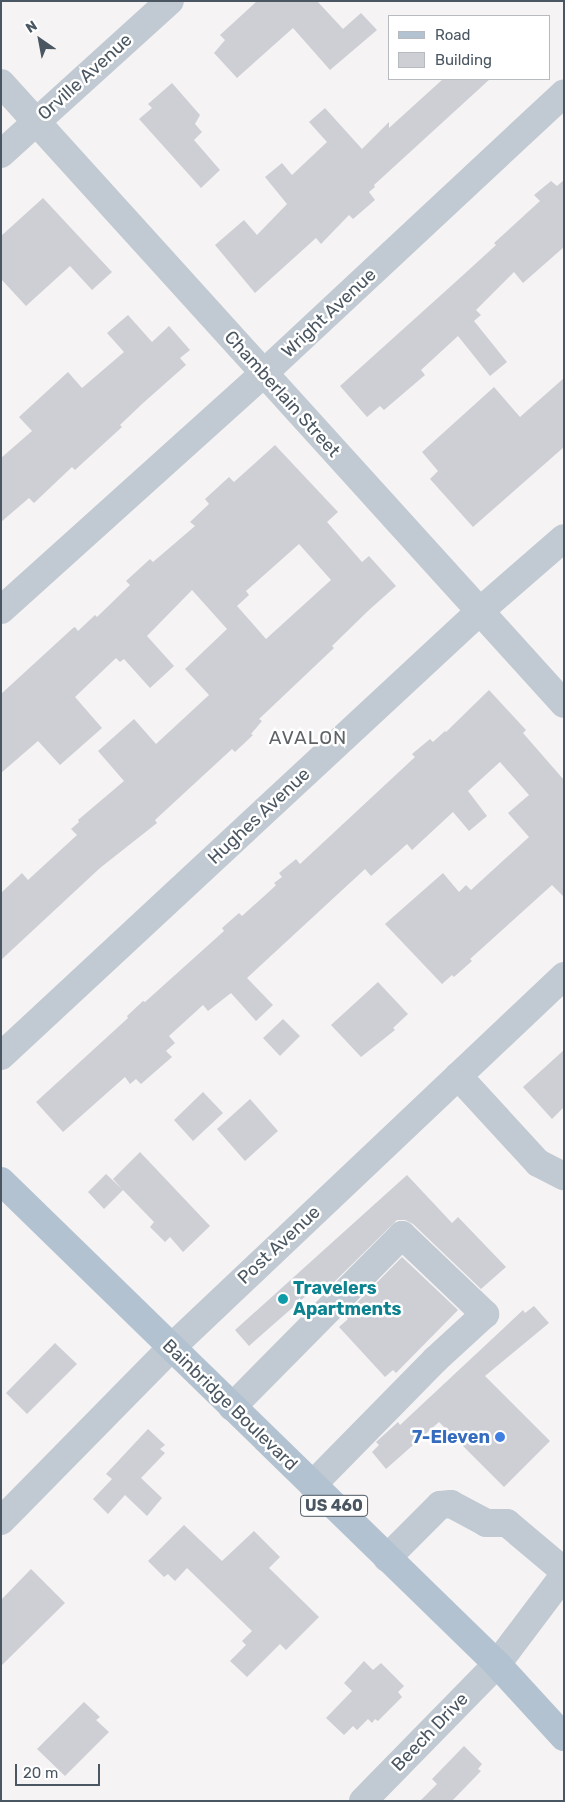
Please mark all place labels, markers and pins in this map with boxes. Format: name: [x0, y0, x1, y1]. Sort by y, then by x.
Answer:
place label: Travelers Apartments: [293, 1278, 401, 1320]
marker: Travelers Apartments: [277, 1293, 289, 1305]
place label: 7-Eleven: [412, 1426, 490, 1448]
marker: 7-Eleven: [494, 1431, 506, 1443]

